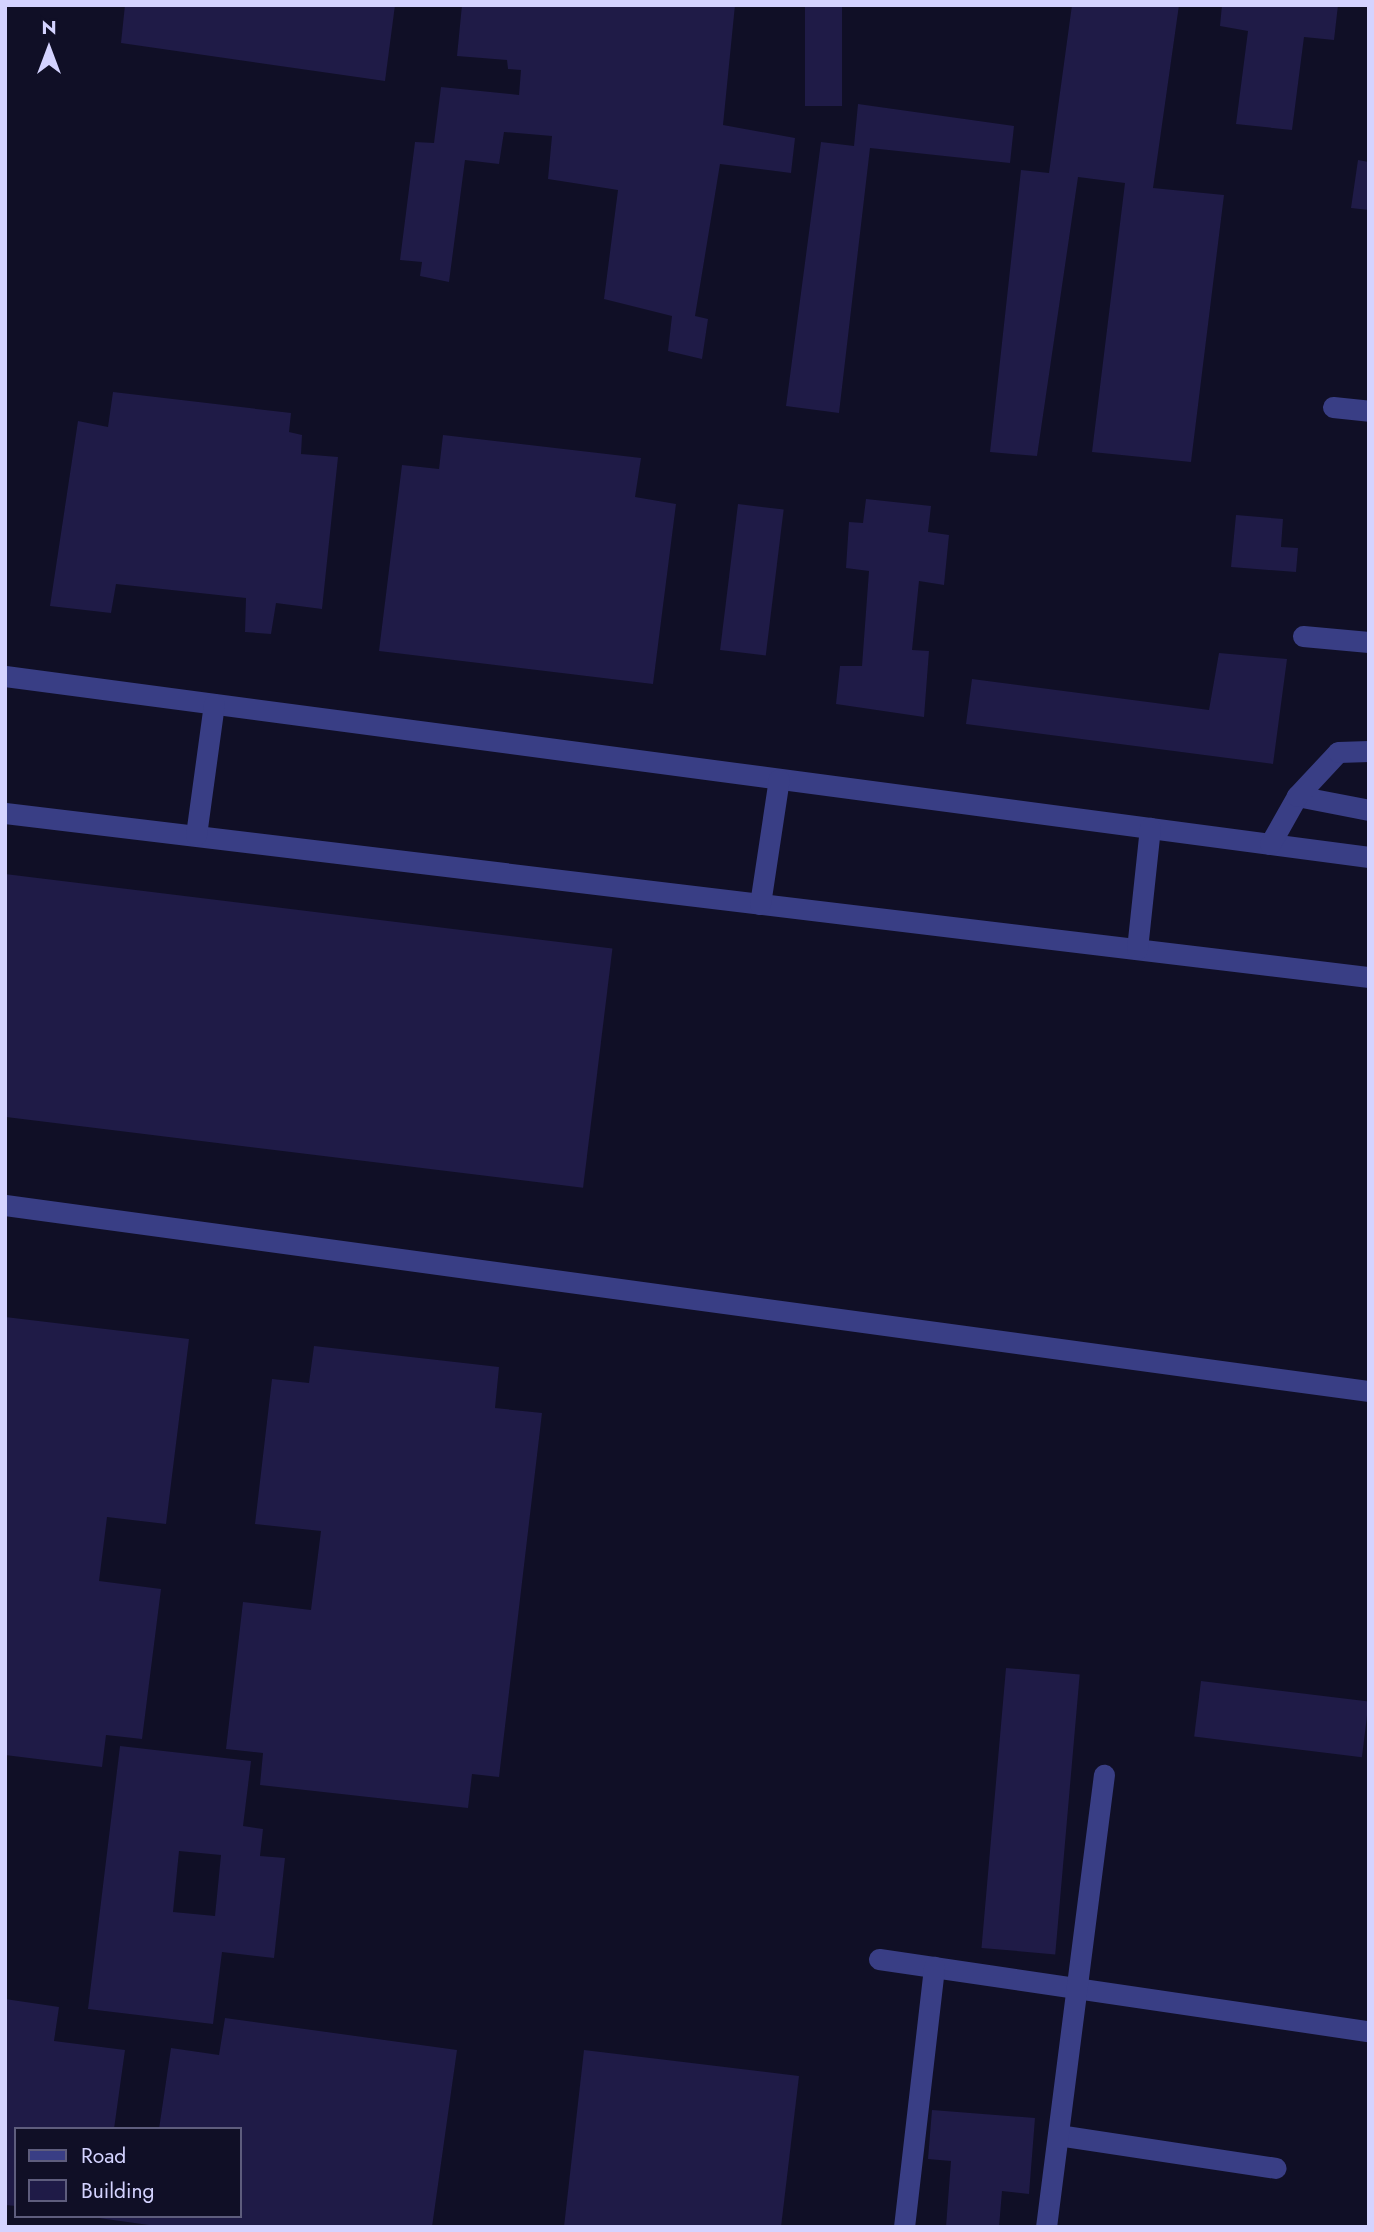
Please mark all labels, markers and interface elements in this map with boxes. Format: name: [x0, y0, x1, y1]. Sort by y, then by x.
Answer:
north arrow: [14, 14, 84, 84]
text: N: [41, 14, 57, 41]
legend: [14, 2127, 242, 2218]
text: Road: [81, 2141, 126, 2171]
text: Building: [81, 2176, 154, 2206]

